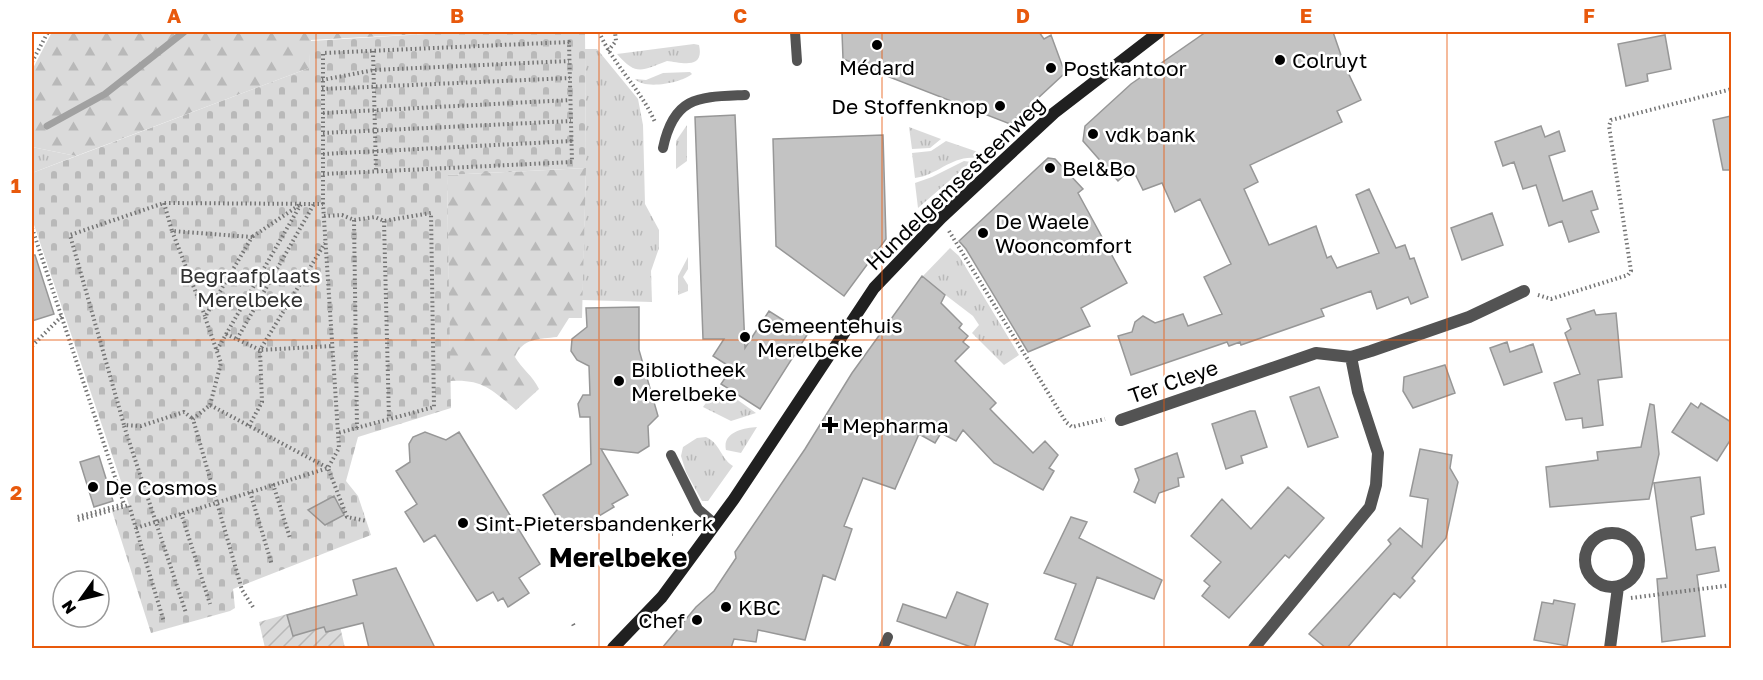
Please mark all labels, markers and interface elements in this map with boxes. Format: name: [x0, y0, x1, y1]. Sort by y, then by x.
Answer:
text: A: [167, 3, 181, 27]
text: B: [450, 3, 464, 27]
text: C: [733, 3, 747, 27]
text: D: [1016, 3, 1030, 27]
text: E: [1300, 3, 1312, 27]
text: F: [1583, 3, 1595, 27]
marker: Médard: [870, 38, 884, 52]
place label: Colruyt: [1292, 47, 1367, 73]
marker: Colruyt: [1273, 53, 1287, 67]
place label: Médard: [839, 54, 915, 80]
place label: Postkantoor: [1063, 55, 1187, 81]
marker: Postkantoor: [1044, 61, 1058, 75]
street label: Hundelgemsesteenweg: [860, 91, 1050, 275]
place label: De Stoffenknop: [831, 93, 988, 119]
marker: De Stoffenknop: [993, 99, 1007, 113]
place label: vdk bank: [1105, 121, 1196, 147]
marker: vdk bank: [1086, 127, 1100, 141]
place label: Bel&Bo: [1062, 155, 1136, 181]
marker: Bel&Bo: [1043, 161, 1057, 175]
text: 1: [11, 173, 21, 197]
place label: De Waele Wooncomfort: [995, 208, 1132, 258]
marker: De Waele Wooncomfort: [976, 226, 990, 240]
park label: Begraafplaats Merelbeke: [179, 262, 321, 312]
place label: Gemeentehuis Merelbeke: [757, 312, 903, 362]
marker: Gemeentehuis Merelbeke: [738, 330, 752, 344]
street label: Ter Cleye: [1125, 354, 1221, 408]
place label: Bibliotheek Merelbeke: [631, 356, 746, 406]
marker: Bibliotheek Merelbeke: [612, 374, 626, 388]
place label: Mepharma: [842, 412, 949, 438]
marker: Mepharma: [823, 418, 837, 432]
place label: De Cosmos: [105, 474, 217, 500]
text: 2: [10, 480, 22, 504]
marker: De Cosmos: [86, 480, 100, 494]
place label: Sint-Pietersbandenkerk: [475, 510, 714, 536]
marker: Sint-Pietersbandenkerk: [456, 516, 470, 530]
district label: Merelbeke: [549, 541, 687, 573]
north arrow: [51, 569, 111, 629]
place label: KBC: [738, 594, 781, 620]
text: N: [57, 597, 80, 618]
marker: KBC: [719, 600, 733, 614]
place label: Chef: [638, 607, 685, 633]
marker: Chef: [690, 613, 704, 627]

